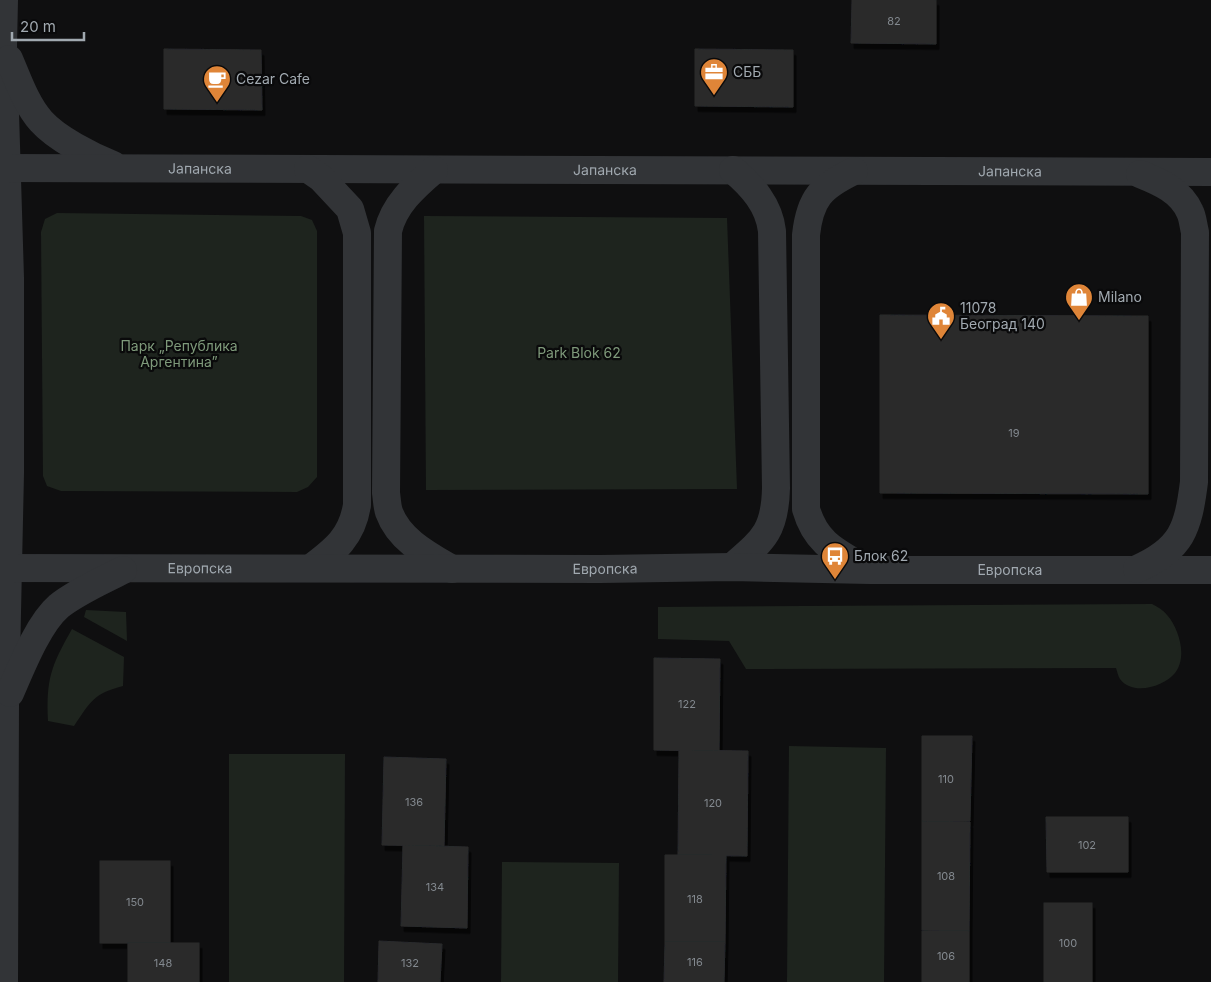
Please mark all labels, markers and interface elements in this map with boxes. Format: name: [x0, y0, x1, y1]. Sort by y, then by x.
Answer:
scale bar: [12, 10, 85, 42]
house number: 82: [887, 14, 901, 28]
text: 20 m: [20, 17, 56, 36]
office icon: СББ: [699, 57, 729, 96]
place label: СББ: [733, 63, 761, 80]
cafe icon: Cezar Cafe: [202, 64, 232, 103]
place label: Cezar Cafe: [236, 70, 310, 87]
street label: Јапанска: [168, 160, 232, 177]
street label: Јапанска: [573, 161, 637, 178]
street label: Јапанска: [978, 162, 1042, 179]
shop icon: Milano: [1064, 282, 1094, 321]
place label: Milano: [1098, 288, 1142, 305]
place label: 11078 Београд 140: [960, 299, 1045, 332]
public building icon: 11078 Београд 140: [926, 301, 956, 340]
park label: Парк „Република Аргентина”: [120, 337, 238, 370]
park label: Park Blok 62: [537, 344, 621, 361]
house number: 19: [1008, 426, 1020, 440]
bus stop icon: Блок 62: [820, 541, 850, 580]
place label: Блок 62: [854, 547, 908, 564]
street label: Европска: [167, 559, 233, 576]
street label: Европска: [572, 559, 638, 577]
street label: Европска: [977, 561, 1042, 578]
house number: 122: [678, 697, 696, 711]
house number: 110: [938, 772, 954, 786]
house number: 136: [405, 795, 423, 809]
house number: 120: [704, 796, 722, 810]
house number: 102: [1078, 838, 1096, 852]
house number: 108: [937, 869, 955, 883]
house number: 134: [426, 880, 444, 894]
house number: 118: [687, 892, 703, 906]
house number: 150: [126, 895, 144, 909]
house number: 100: [1059, 936, 1077, 950]
house number: 106: [937, 949, 955, 963]
house number: 116: [687, 955, 703, 969]
house number: 148: [154, 956, 172, 970]
house number: 132: [401, 956, 419, 970]

